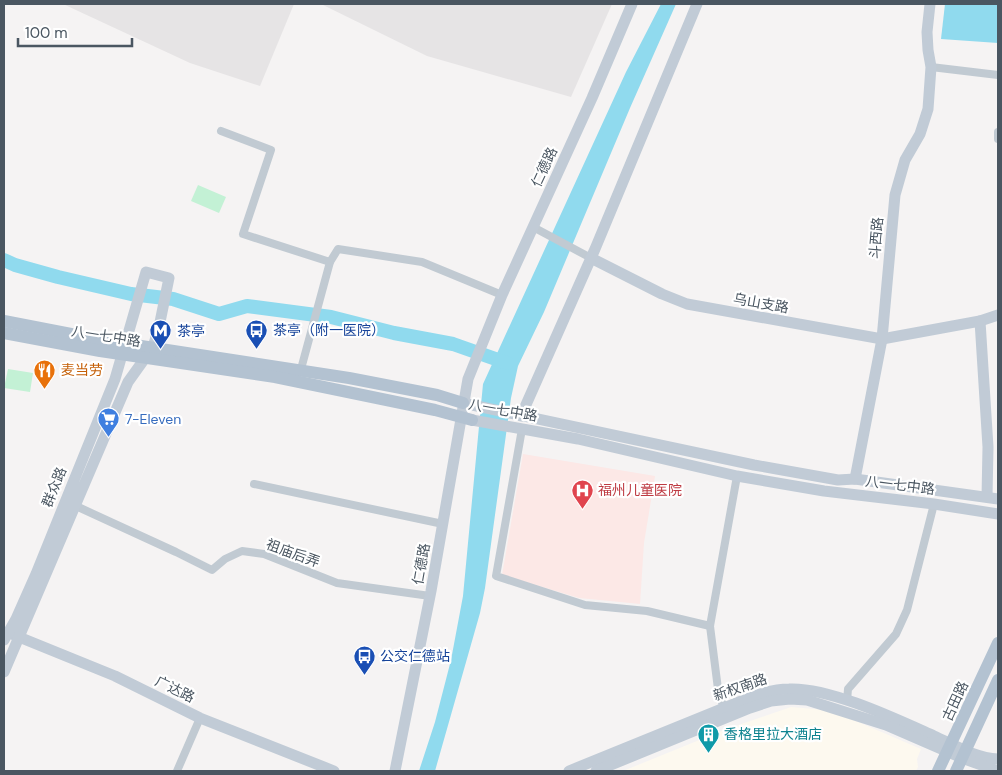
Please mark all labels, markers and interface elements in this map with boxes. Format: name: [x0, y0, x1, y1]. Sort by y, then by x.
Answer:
scale bar: [18, 15, 131, 47]
text: 100 m: [25, 23, 68, 43]
street label: 仁德路: [527, 144, 561, 190]
street label: 斗西路: [865, 216, 887, 260]
street label: 乌山支路: [732, 289, 790, 317]
bus stop icon: 茶亭（附一医院）: [245, 318, 269, 349]
metro station icon: 茶亭: [149, 319, 173, 350]
place label: 茶亭（附一医院）: [273, 321, 385, 339]
street label: 八一七中路: [70, 322, 142, 350]
place label: 茶亭: [177, 322, 205, 340]
restaurant icon: 麦当劳: [33, 358, 57, 389]
place label: 麦当劳: [61, 361, 103, 379]
street label: 八一七中路: [467, 395, 539, 425]
supermarket icon: 7-Eleven: [97, 407, 121, 438]
place label: 7-Eleven: [125, 410, 181, 428]
street label: 群众路: [38, 464, 70, 510]
street label: 八一七中路: [864, 472, 936, 498]
hospital icon: 福州儿童医院: [570, 478, 594, 509]
place label: 福州儿童医院: [598, 481, 682, 499]
street label: 祖庙后弄: [264, 535, 322, 571]
street label: 仁德路: [408, 542, 434, 586]
bus stop icon: 公交仁德站: [352, 644, 376, 675]
place label: 公交仁德站: [380, 647, 450, 665]
street label: 新权南路: [711, 669, 769, 705]
street label: 广达路: [152, 672, 198, 706]
street label: 古田路: [938, 678, 972, 724]
building icon: 香格里拉大酒店: [696, 722, 720, 753]
place label: 香格里拉大酒店: [724, 725, 822, 743]

